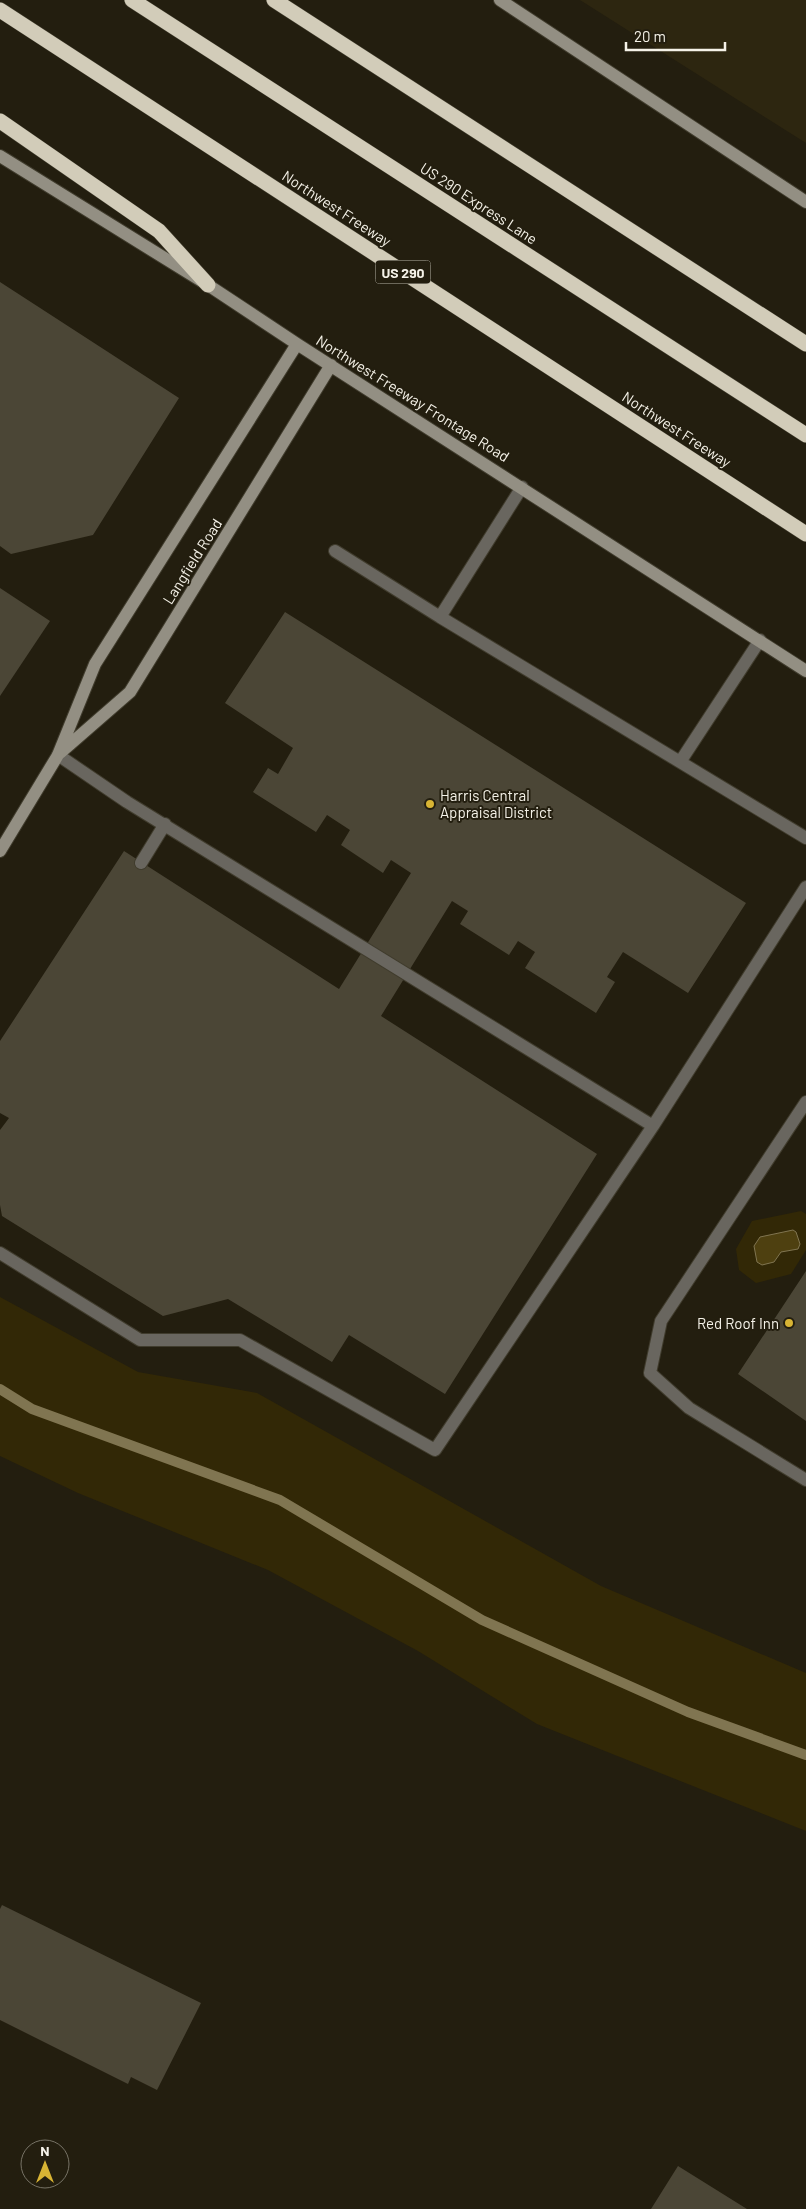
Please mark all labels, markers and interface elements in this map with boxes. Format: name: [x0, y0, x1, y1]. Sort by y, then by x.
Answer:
scale bar: [626, 20, 725, 52]
text: 20 m: [634, 27, 666, 45]
street label: US 290 Express Lane: [417, 158, 541, 248]
street label: Northwest Freeway: [279, 166, 395, 250]
road number: US 290: [376, 260, 430, 284]
street label: Northwest Freeway Frontage Road: [313, 331, 513, 465]
street label: Northwest Freeway: [619, 387, 735, 471]
street label: Langfield Road: [159, 515, 225, 607]
place label: Harris Central Appraisal District: [440, 786, 552, 821]
marker: Harris Central Appraisal District: [424, 798, 436, 810]
place label: Red Roof Inn: [697, 1314, 779, 1332]
marker: Red Roof Inn: [783, 1317, 795, 1329]
north arrow: [20, 2139, 70, 2189]
text: N: [40, 2142, 50, 2159]

